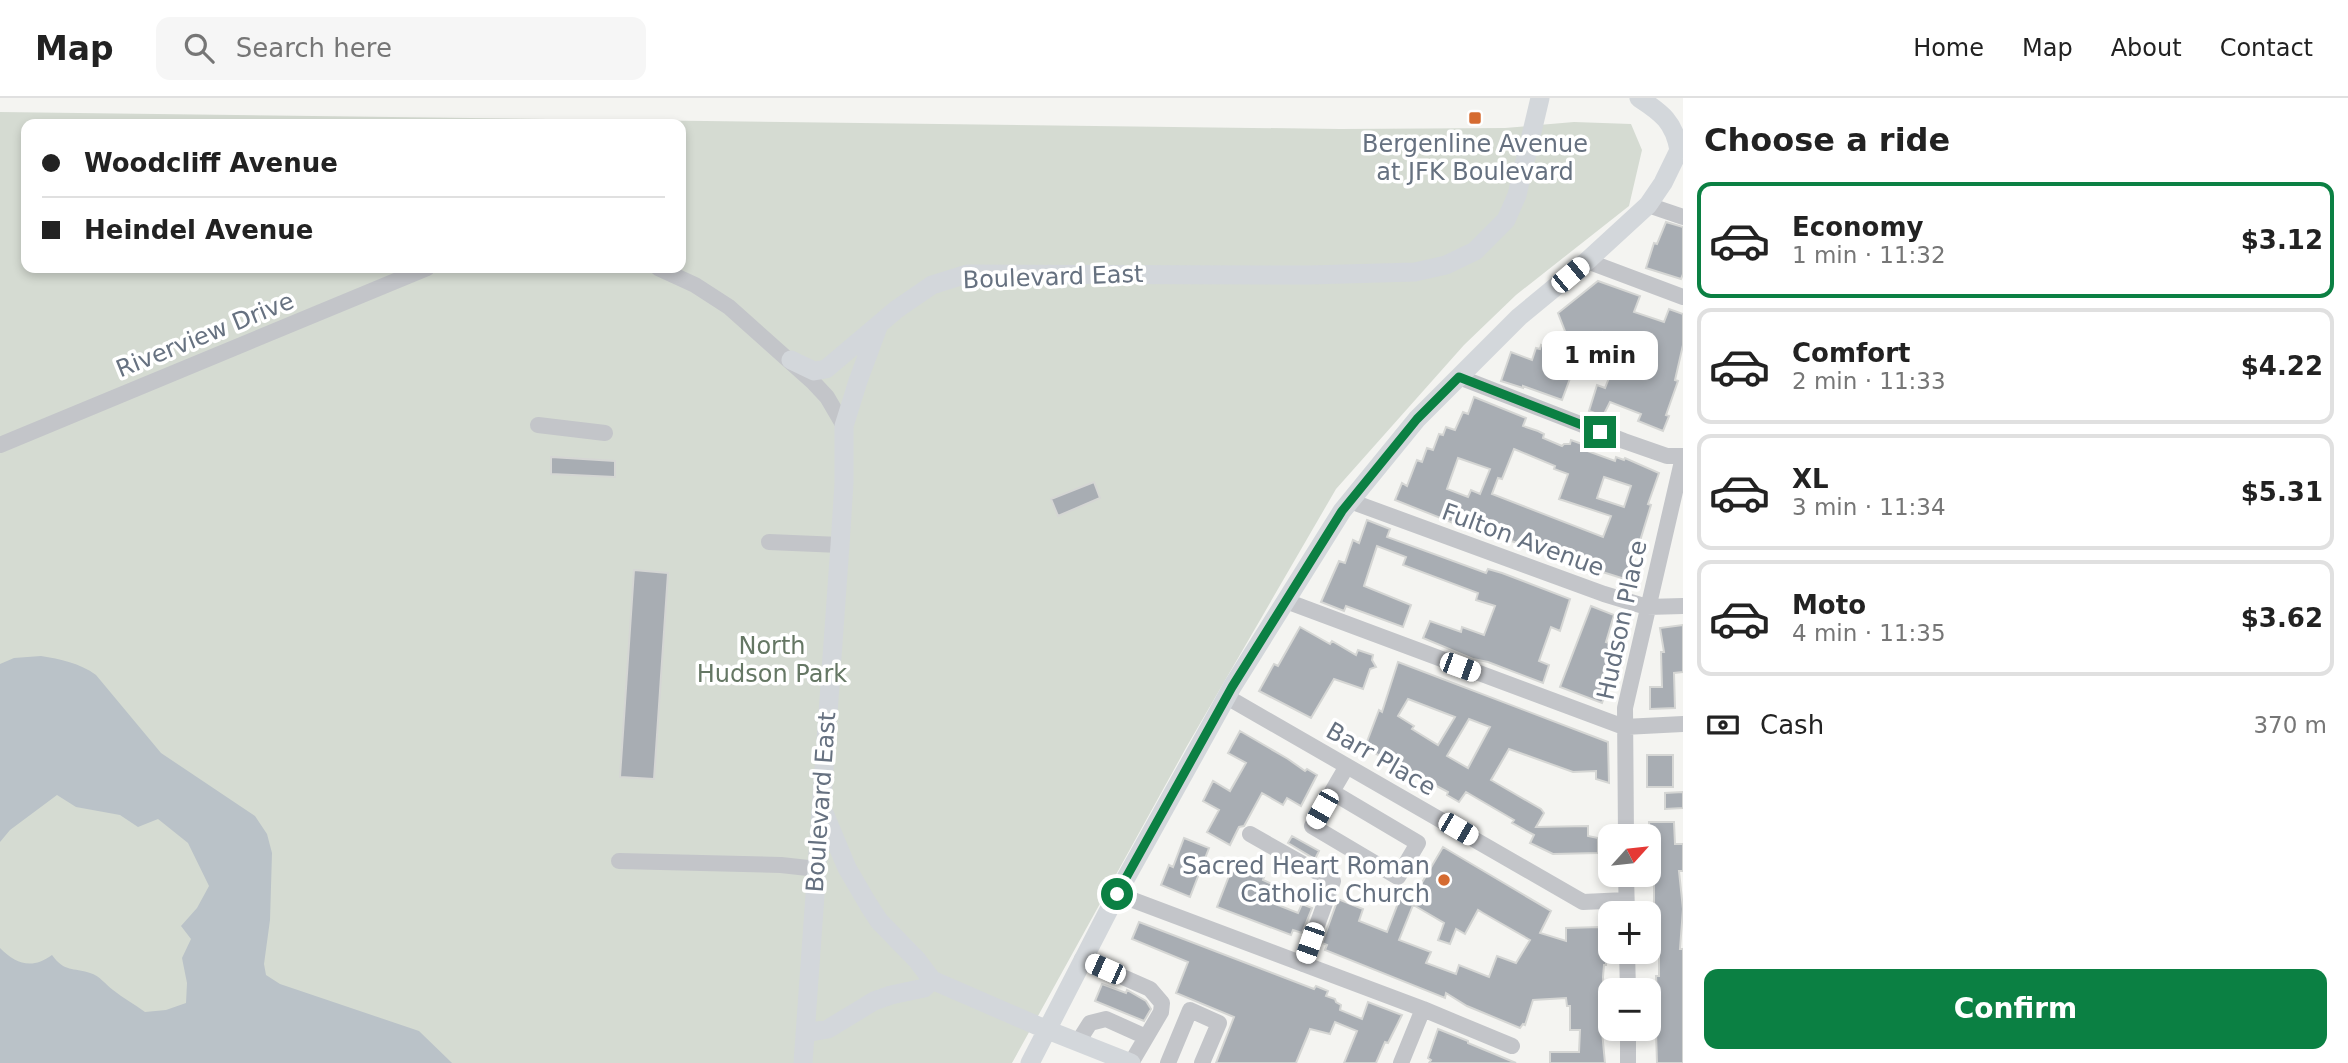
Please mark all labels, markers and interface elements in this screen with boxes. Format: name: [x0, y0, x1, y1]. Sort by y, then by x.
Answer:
search box: [156, 17, 646, 80]
text: Map: [35, 29, 114, 68]
icon: search: [180, 29, 218, 67]
text: Search here: [236, 33, 392, 63]
text: Home: [1913, 34, 1984, 62]
text: Map: [2022, 34, 2073, 62]
text: About: [2111, 34, 2182, 62]
text: Contact: [2220, 34, 2313, 62]
marker: Bergenline Avenue at JFK Boulevard: [1467, 110, 1483, 126]
text: Choose a ride: [1704, 121, 1950, 159]
place label: Bergenline Avenue at JFK Boulevard: [1362, 130, 1588, 186]
text: Woodcliff Avenue: [84, 148, 338, 178]
icon: car: [1708, 209, 1771, 272]
text: Economy: [1792, 212, 1923, 242]
text: Heindel Avenue: [84, 215, 313, 245]
text: $3.12: [2241, 225, 2323, 255]
text: 1 min · 11:32: [1792, 242, 1946, 268]
car: [1548, 253, 1593, 297]
street label: Boulevard East: [962, 260, 1144, 294]
street label: Riverview Drive: [112, 287, 298, 383]
callout: 1 min: [1542, 330, 1658, 380]
icon: car: [1708, 335, 1771, 398]
text: Comfort: [1792, 338, 1910, 368]
text: 1 min: [1564, 342, 1636, 368]
text: $4.22: [2241, 351, 2323, 381]
text: 2 min · 11:33: [1792, 368, 1946, 394]
route end: [1584, 416, 1616, 448]
icon: car: [1708, 461, 1771, 524]
text: XL: [1792, 464, 1829, 494]
text: $5.31: [2241, 477, 2323, 507]
text: 3 min · 11:34: [1792, 494, 1946, 520]
street label: Fulton Avenue: [1438, 498, 1608, 582]
street label: Hudson Place: [1591, 538, 1653, 702]
icon: car: [1708, 587, 1771, 650]
text: Moto: [1792, 590, 1866, 620]
text: $3.62: [2241, 603, 2323, 633]
text: 4 min · 11:35: [1792, 620, 1946, 646]
park label: North Hudson Park: [697, 632, 847, 688]
car: [1437, 650, 1484, 684]
icon: cash: [1704, 706, 1742, 744]
text: Cash: [1760, 710, 1824, 740]
street label: Boulevard East: [801, 711, 841, 893]
text: 370 m: [2253, 712, 2327, 738]
street label: Barr Place: [1321, 716, 1441, 802]
car: [1303, 786, 1342, 832]
car: [1435, 809, 1482, 849]
north arrow: [1598, 824, 1661, 887]
map controls: [1598, 824, 1661, 1041]
place label: Sacred Heart Roman Catholic Church: [1182, 852, 1430, 908]
marker: Sacred Heart Roman Catholic Church: [1436, 872, 1452, 888]
route start: [1101, 878, 1133, 910]
button: +: [1598, 901, 1661, 964]
car: [1294, 920, 1327, 966]
car: [1082, 951, 1129, 987]
button: Confirm: [1704, 969, 2327, 1049]
button: −: [1598, 978, 1661, 1041]

